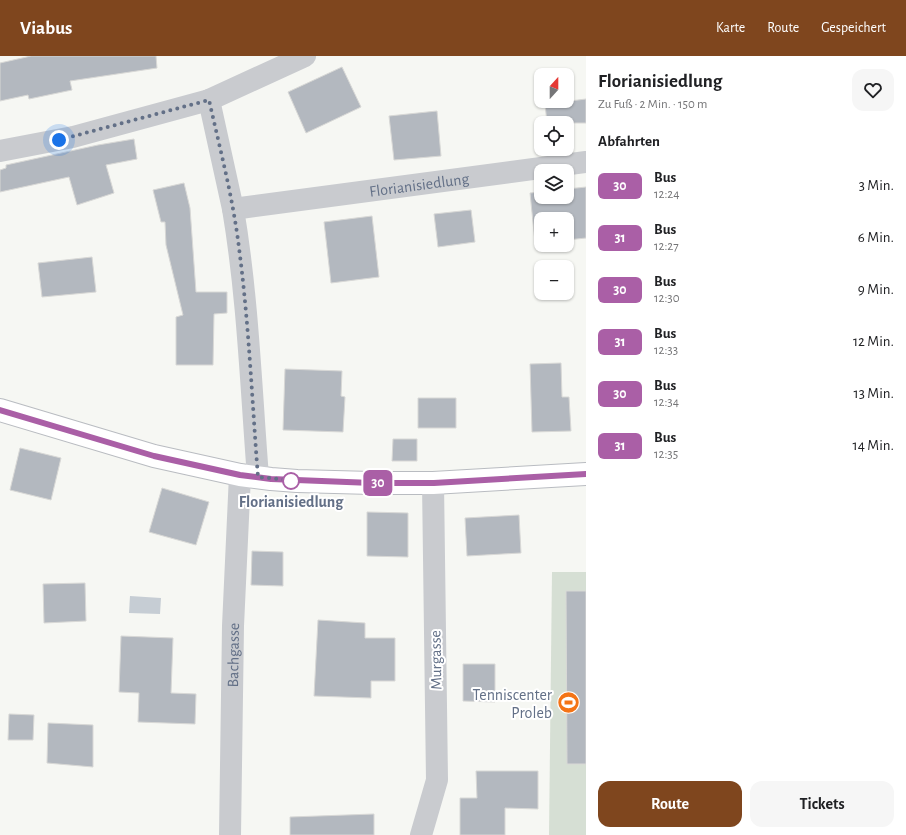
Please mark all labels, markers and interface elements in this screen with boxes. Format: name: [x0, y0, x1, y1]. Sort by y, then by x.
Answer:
text: Viabus: [20, 19, 72, 38]
text: Karte: [716, 21, 745, 35]
text: Route: [767, 21, 799, 35]
text: Gespeichert: [821, 21, 886, 35]
north arrow: [534, 68, 574, 108]
map controls: [534, 68, 574, 300]
button: heart: [852, 69, 894, 111]
text: Florianisiedlung: [598, 72, 722, 91]
text: Zu Fuß · 2 Min. · 150 m: [598, 98, 707, 111]
button: locate: [534, 116, 574, 156]
your location: [49, 130, 69, 150]
text: Abfahrten: [598, 134, 660, 149]
button: layers: [534, 164, 574, 204]
text: Bus: [654, 170, 676, 185]
street label: Florianisiedlung: [368, 171, 470, 200]
text: 3 Min.: [859, 178, 894, 193]
text: 30: [613, 179, 627, 193]
text: 12:24: [654, 188, 680, 201]
button: +: [534, 212, 574, 252]
text: Bus: [654, 222, 676, 237]
text: 6 Min.: [858, 230, 894, 245]
text: 31: [614, 231, 626, 245]
text: 12:27: [654, 240, 679, 253]
button: −: [534, 260, 574, 300]
text: Bus: [654, 274, 676, 289]
text: 9 Min.: [858, 282, 894, 297]
text: 30: [613, 283, 627, 297]
text: 12:30: [654, 292, 680, 305]
text: Bus: [654, 326, 676, 341]
text: 12 Min.: [853, 334, 894, 349]
text: 31: [614, 335, 626, 349]
text: 12:33: [654, 344, 678, 357]
text: Bus: [654, 378, 676, 393]
text: 13 Min.: [854, 386, 894, 401]
text: 30: [613, 387, 627, 401]
text: 12:34: [654, 396, 679, 409]
text: Bus: [654, 430, 676, 445]
text: 14 Min.: [853, 438, 894, 453]
text: 31: [614, 439, 626, 453]
text: 12:35: [654, 448, 678, 461]
line badge: 30: [360, 470, 396, 496]
marker: Florianisiedlung: [282, 472, 300, 490]
text: 30: [371, 476, 385, 490]
place label: Florianisiedlung: [239, 494, 344, 510]
street label: Bachgasse: [225, 623, 242, 688]
street label: Murgasse: [427, 630, 445, 690]
place label: Tenniscenter Proleb: [472, 687, 553, 721]
sports icon: Tenniscenter Proleb: [555, 690, 581, 716]
button: Route: [598, 781, 742, 827]
button: Tickets: [750, 781, 894, 827]

